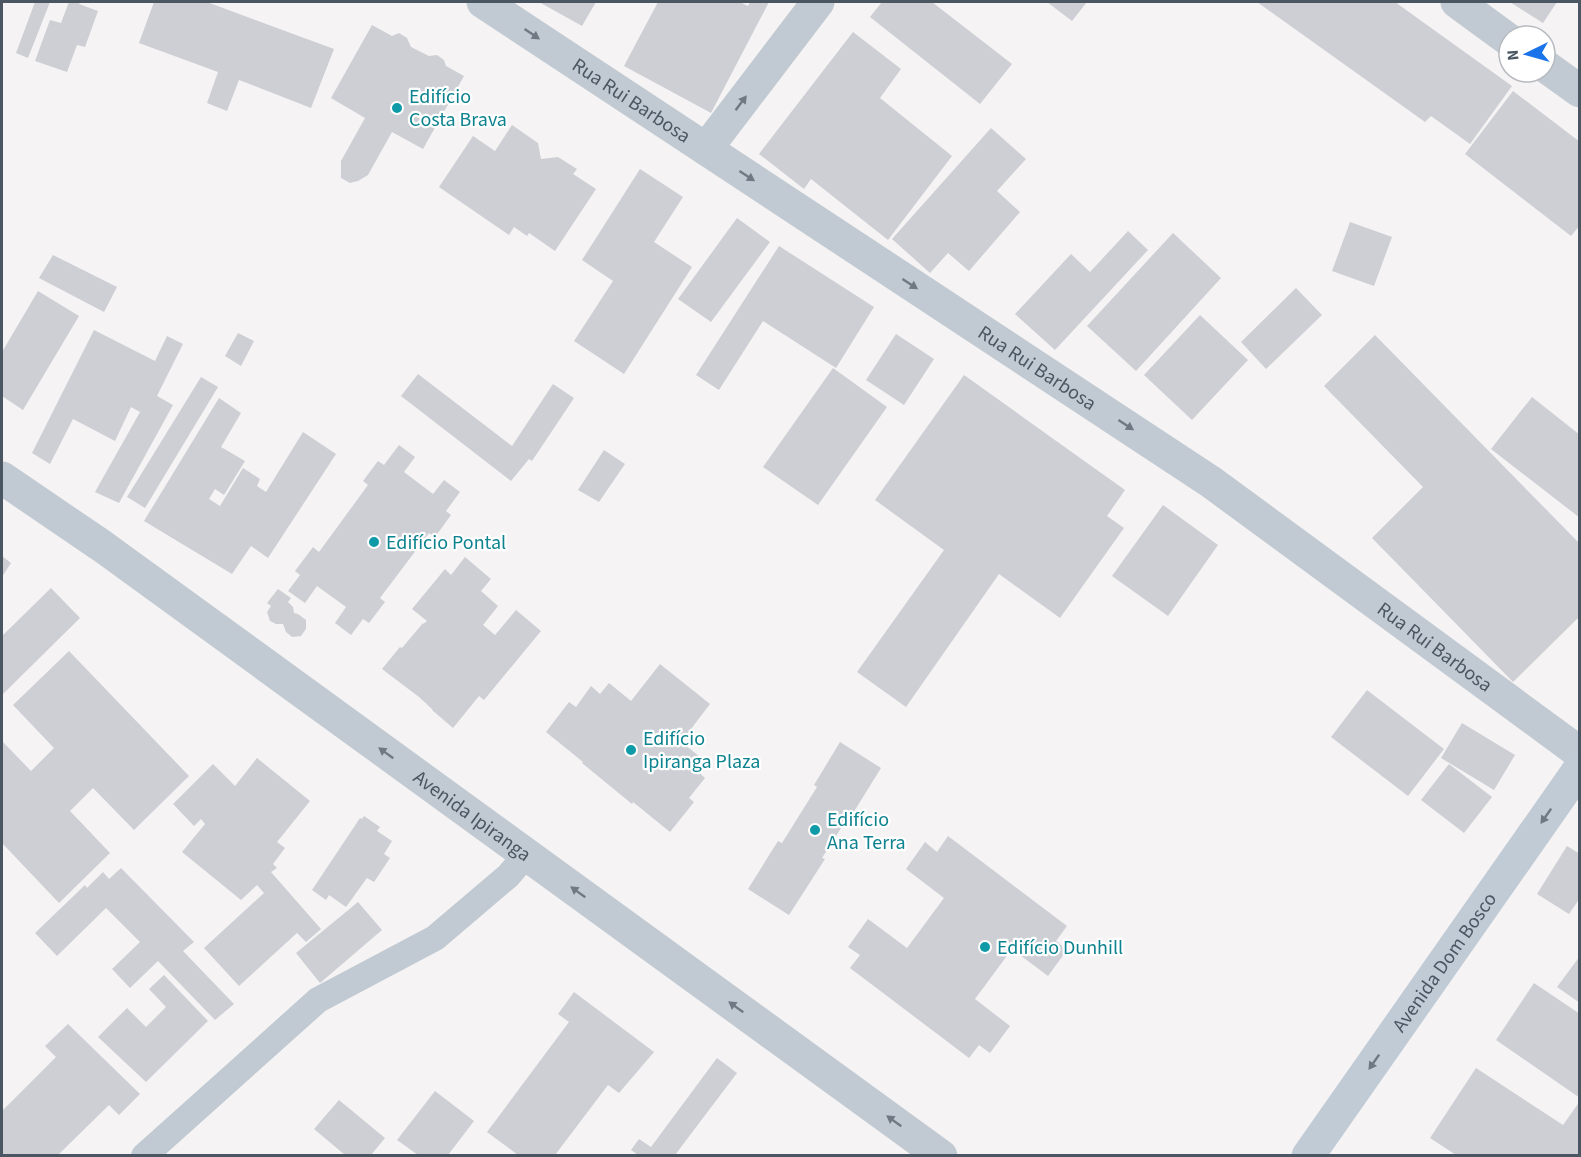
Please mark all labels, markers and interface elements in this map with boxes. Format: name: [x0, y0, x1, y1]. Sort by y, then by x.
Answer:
north arrow: [1497, 24, 1557, 84]
one-way arrow: [524, 28, 541, 39]
text: N: [1502, 49, 1524, 61]
street label: Rua Rui Barbosa: [566, 51, 696, 150]
place label: Edifício Costa Brava: [409, 83, 507, 134]
one-way arrow: [735, 95, 747, 110]
marker: Edifício Costa Brava: [390, 101, 404, 115]
one-way arrow: [739, 170, 755, 182]
one-way arrow: [902, 278, 918, 289]
street label: Rua Rui Barbosa: [972, 319, 1102, 418]
one-way arrow: [1117, 420, 1134, 431]
place label: Edifício Pontal: [386, 529, 506, 557]
marker: Edifício Pontal: [367, 535, 381, 549]
street label: Rua Rui Barbosa: [1371, 596, 1498, 699]
place label: Edifício Ipiranga Plaza: [643, 725, 760, 776]
marker: Edifício Ipiranga Plaza: [624, 743, 638, 757]
one-way arrow: [379, 747, 395, 759]
street label: Avenida Ipiranga: [407, 764, 537, 869]
place label: Edifício Ana Terra: [827, 806, 906, 857]
one-way arrow: [1541, 808, 1552, 824]
marker: Edifício Ana Terra: [808, 823, 822, 837]
one-way arrow: [570, 887, 585, 899]
street label: Avenida Dom Bosco: [1386, 887, 1504, 1038]
place label: Edifício Dunhill: [997, 934, 1123, 962]
marker: Edifício Dunhill: [978, 940, 992, 954]
one-way arrow: [728, 1001, 744, 1013]
one-way arrow: [1368, 1053, 1380, 1069]
one-way arrow: [886, 1115, 902, 1127]

